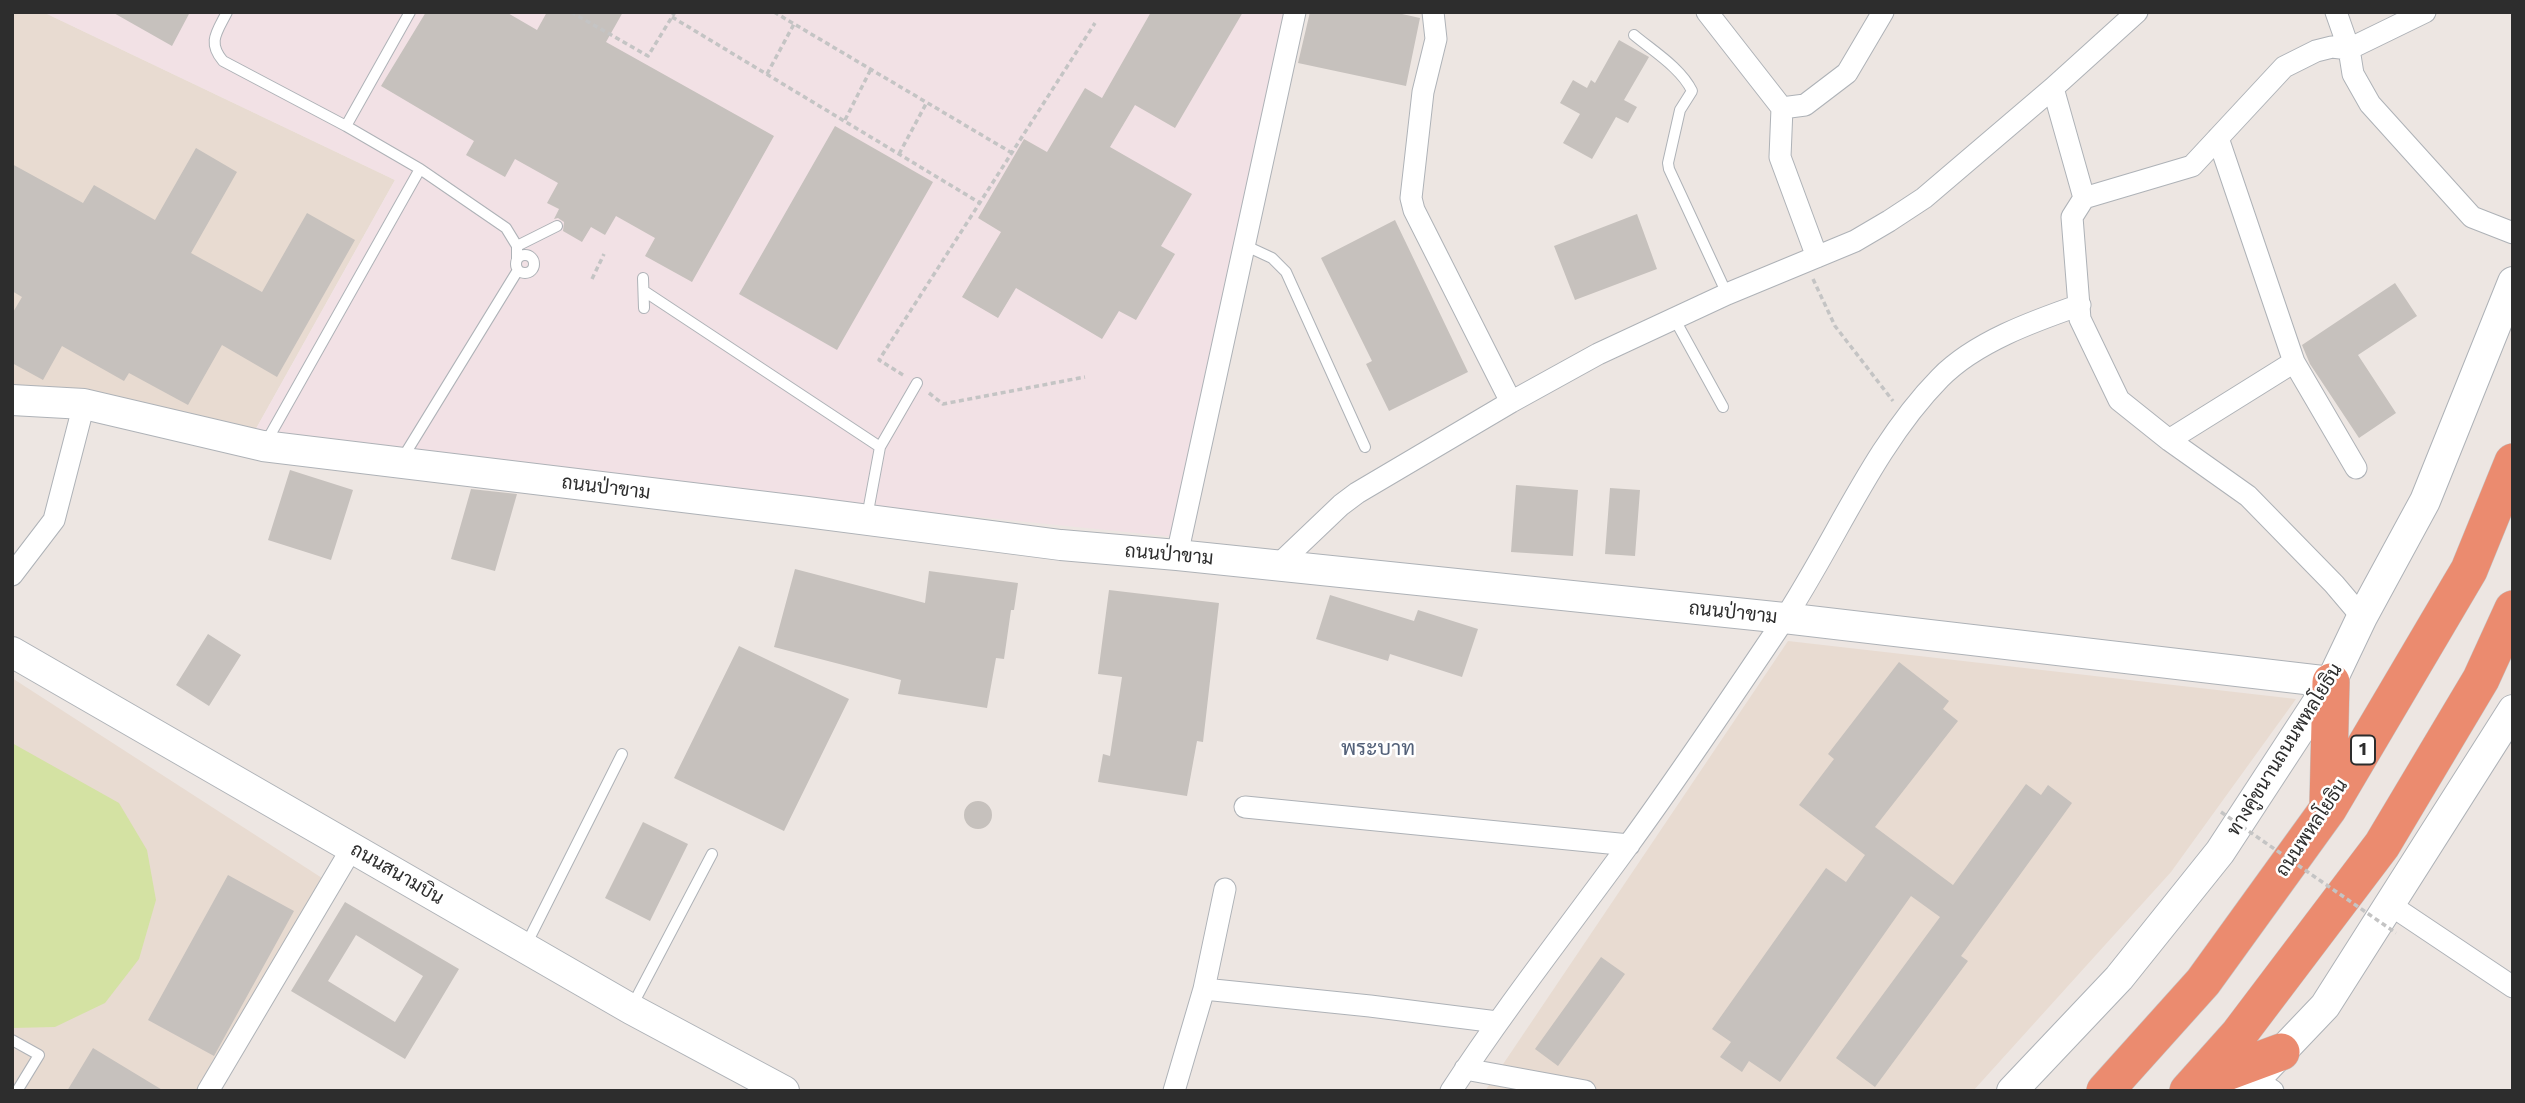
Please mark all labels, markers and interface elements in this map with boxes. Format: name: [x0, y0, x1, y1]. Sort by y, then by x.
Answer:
street label: ถนนป่าขาม: [560, 471, 652, 505]
street label: ถนนป่าขาม: [1124, 540, 1214, 570]
street label: ถนนป่าขาม: [1688, 597, 1778, 629]
street label: ทางคู่ขนานถนนพหลโยธิน: [2223, 660, 2347, 840]
district label: พระบาท: [1341, 736, 1415, 762]
road number: 1: [2351, 736, 2375, 764]
street label: ถนนพหลโยธิน: [2271, 775, 2353, 881]
street label: ถนนสนามบิน: [346, 838, 448, 910]

